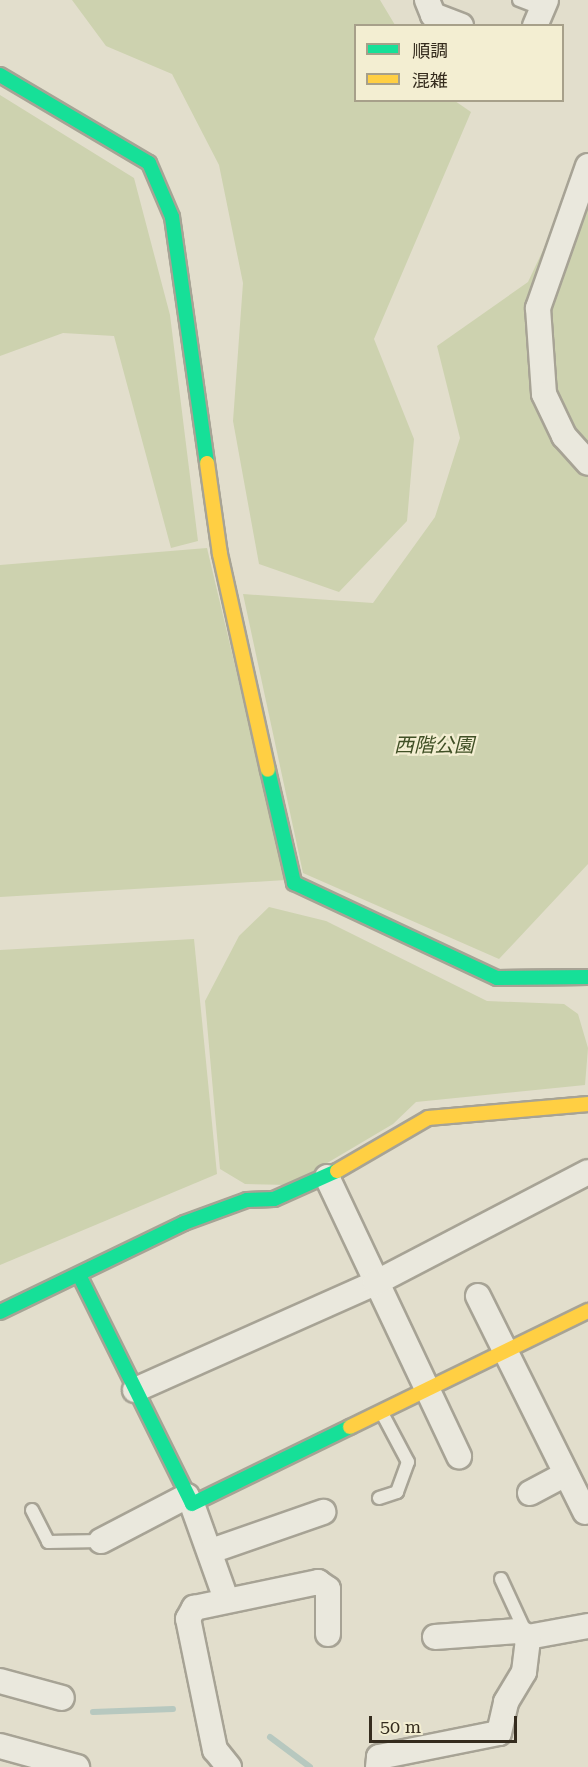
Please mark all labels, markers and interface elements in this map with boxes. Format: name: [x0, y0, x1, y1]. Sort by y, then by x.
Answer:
legend: [354, 24, 564, 102]
text: 順調: [412, 40, 448, 61]
text: 混雑: [412, 70, 448, 91]
park label: 西階公園: [394, 733, 474, 757]
scale bar: [372, 1704, 520, 1742]
text: 50 m: [380, 1716, 421, 1737]

